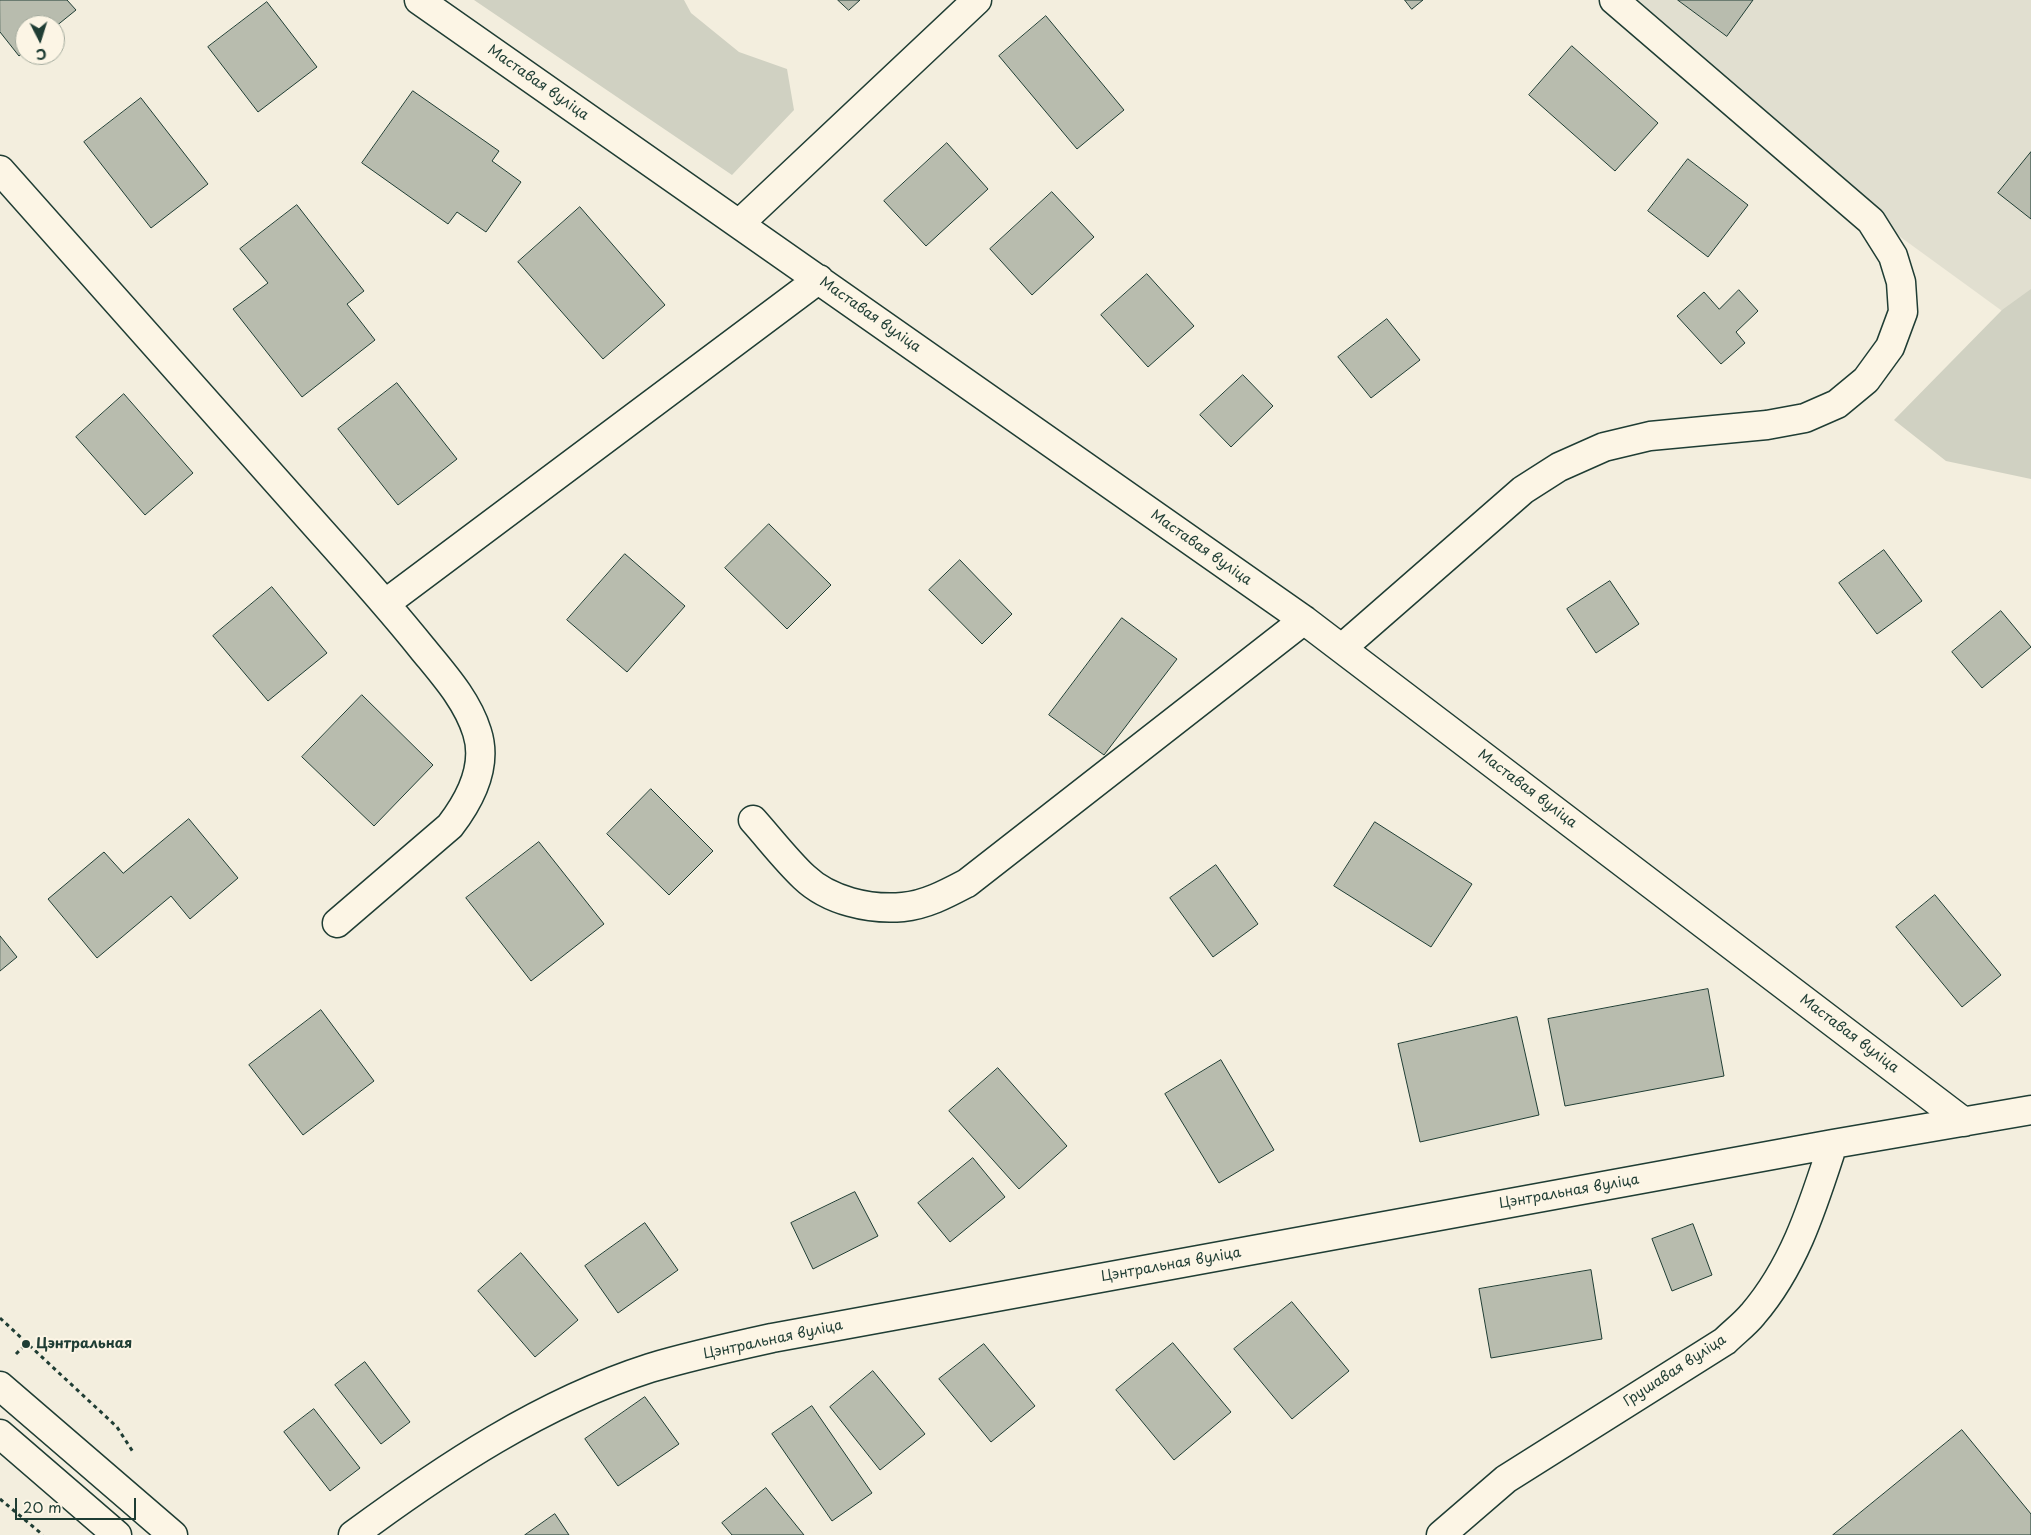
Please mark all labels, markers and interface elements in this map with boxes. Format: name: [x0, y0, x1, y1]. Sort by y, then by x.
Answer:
north arrow: [15, 15, 65, 65]
street label: Маставая вуліца: [484, 42, 592, 124]
text: С: [35, 44, 47, 65]
street label: Маставая вуліца: [816, 274, 924, 356]
street label: Маставая вуліца: [1147, 507, 1255, 589]
street label: Маставая вуліца: [1474, 746, 1580, 832]
street label: Маставая вуліца: [1796, 991, 1902, 1077]
street label: Цэнтральная вуліца: [1498, 1171, 1640, 1213]
street label: Цэнтральная вуліца: [1100, 1244, 1242, 1286]
street label: Цэнтральная вуліца: [702, 1317, 844, 1363]
street label: Грушавая вуліца: [1621, 1332, 1729, 1410]
place label: Цэнтральная: [36, 1336, 132, 1352]
marker: Цэнтральная: [20, 1338, 32, 1350]
scale bar: [18, 1488, 139, 1520]
text: 20 m: [23, 1495, 62, 1518]

